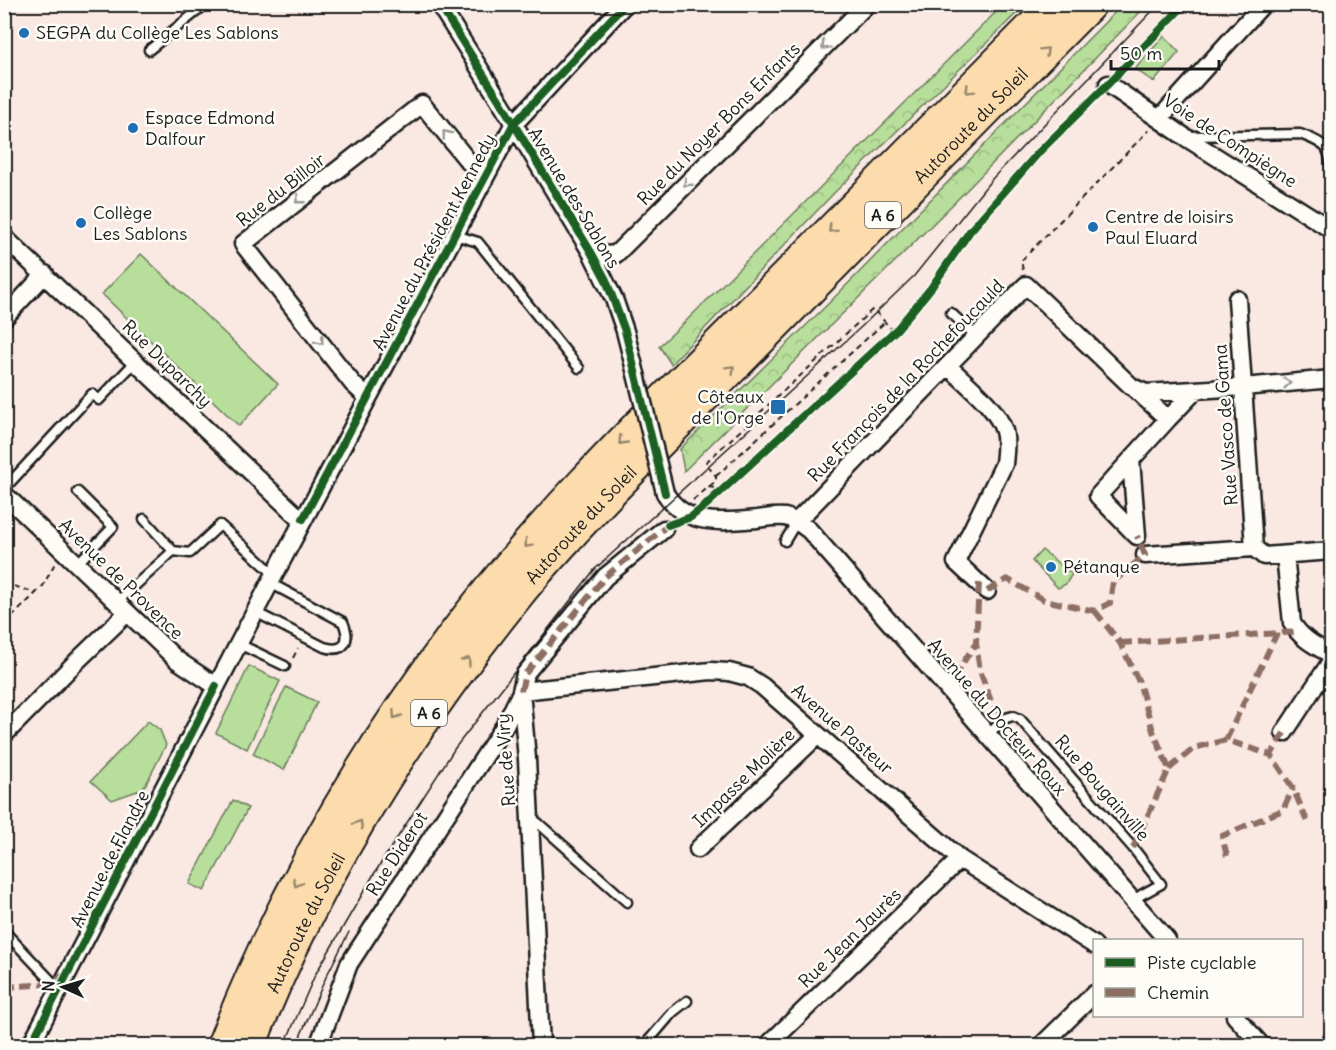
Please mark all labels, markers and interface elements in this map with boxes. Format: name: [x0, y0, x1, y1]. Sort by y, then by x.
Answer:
place label: SEGPA du Collège Les Sablons: [36, 21, 279, 44]
marker: SEGPA du Collège Les Sablons: [17, 26, 31, 40]
scale bar: [1111, 33, 1219, 71]
street label: Rue du Noyer Bons Enfants: [632, 37, 805, 210]
one-way arrow: [822, 38, 833, 49]
text: 50 m: [1120, 42, 1162, 65]
one-way arrow: [1038, 48, 1049, 58]
street label: Autoroute du Soleil: [909, 63, 1033, 188]
one-way arrow: [966, 82, 977, 93]
street label: Voie de Compiègne: [1159, 89, 1301, 192]
place label: Espace Edmond Dalfour: [145, 106, 275, 150]
marker: Espace Edmond Dalfour: [126, 121, 140, 135]
street label: Avenue des Sablons: [523, 123, 626, 272]
street label: Avenue du Président Kennedy: [367, 129, 501, 354]
one-way arrow: [443, 129, 454, 140]
street label: Rue du Billoir: [232, 147, 330, 231]
one-way arrow: [684, 176, 695, 187]
one-way arrow: [295, 193, 306, 204]
place label: Collège Les Sablons: [93, 201, 187, 245]
road number: A 6: [865, 202, 901, 228]
place label: Centre de loisirs Paul Eluard: [1105, 205, 1234, 249]
marker: Collège Les Sablons: [74, 216, 88, 230]
marker: Centre de loisirs Paul Eluard: [1086, 220, 1100, 234]
one-way arrow: [829, 221, 840, 232]
street label: Rue François de la Rochefoucauld: [803, 274, 1009, 487]
street label: Rue Duparchy: [117, 315, 217, 412]
one-way arrow: [312, 334, 323, 345]
street label: Rue Vasco de Gama: [1208, 343, 1243, 507]
one-way arrow: [724, 366, 735, 376]
one-way arrow: [1283, 377, 1292, 390]
place label: Côteaux de l'Orge: [691, 385, 764, 429]
marker: Côteaux de l'Orge: [769, 398, 787, 416]
one-way arrow: [618, 434, 629, 445]
street label: Autoroute du Soleil: [520, 461, 641, 589]
street label: Avenue de Provence: [54, 513, 189, 644]
one-way arrow: [524, 537, 535, 548]
place label: Pétanque: [1063, 555, 1140, 578]
marker: Pétanque: [1044, 560, 1058, 574]
street label: Avenue du Docteur Roux: [923, 633, 1072, 800]
one-way arrow: [460, 657, 471, 668]
street label: Avenue Pasteur: [787, 678, 898, 779]
road number: A 6: [411, 700, 447, 726]
one-way arrow: [392, 709, 403, 720]
street label: Rue de Viry: [491, 713, 520, 807]
street label: Impasse Molière: [688, 723, 800, 832]
street label: Rue Bougainville: [1050, 730, 1155, 846]
street label: Avenue de Flandre: [65, 786, 154, 931]
street label: Rue Diderot: [361, 807, 432, 900]
one-way arrow: [352, 820, 363, 830]
street label: Autoroute du Soleil: [261, 849, 350, 997]
one-way arrow: [292, 877, 304, 888]
street label: Rue Jean Jaurès: [793, 883, 906, 992]
legend: [1093, 939, 1303, 1017]
text: Piste cyclable: [1147, 951, 1256, 974]
north arrow: [33, 957, 93, 1017]
text: N: [38, 980, 58, 992]
text: Chemin: [1147, 981, 1209, 1004]

